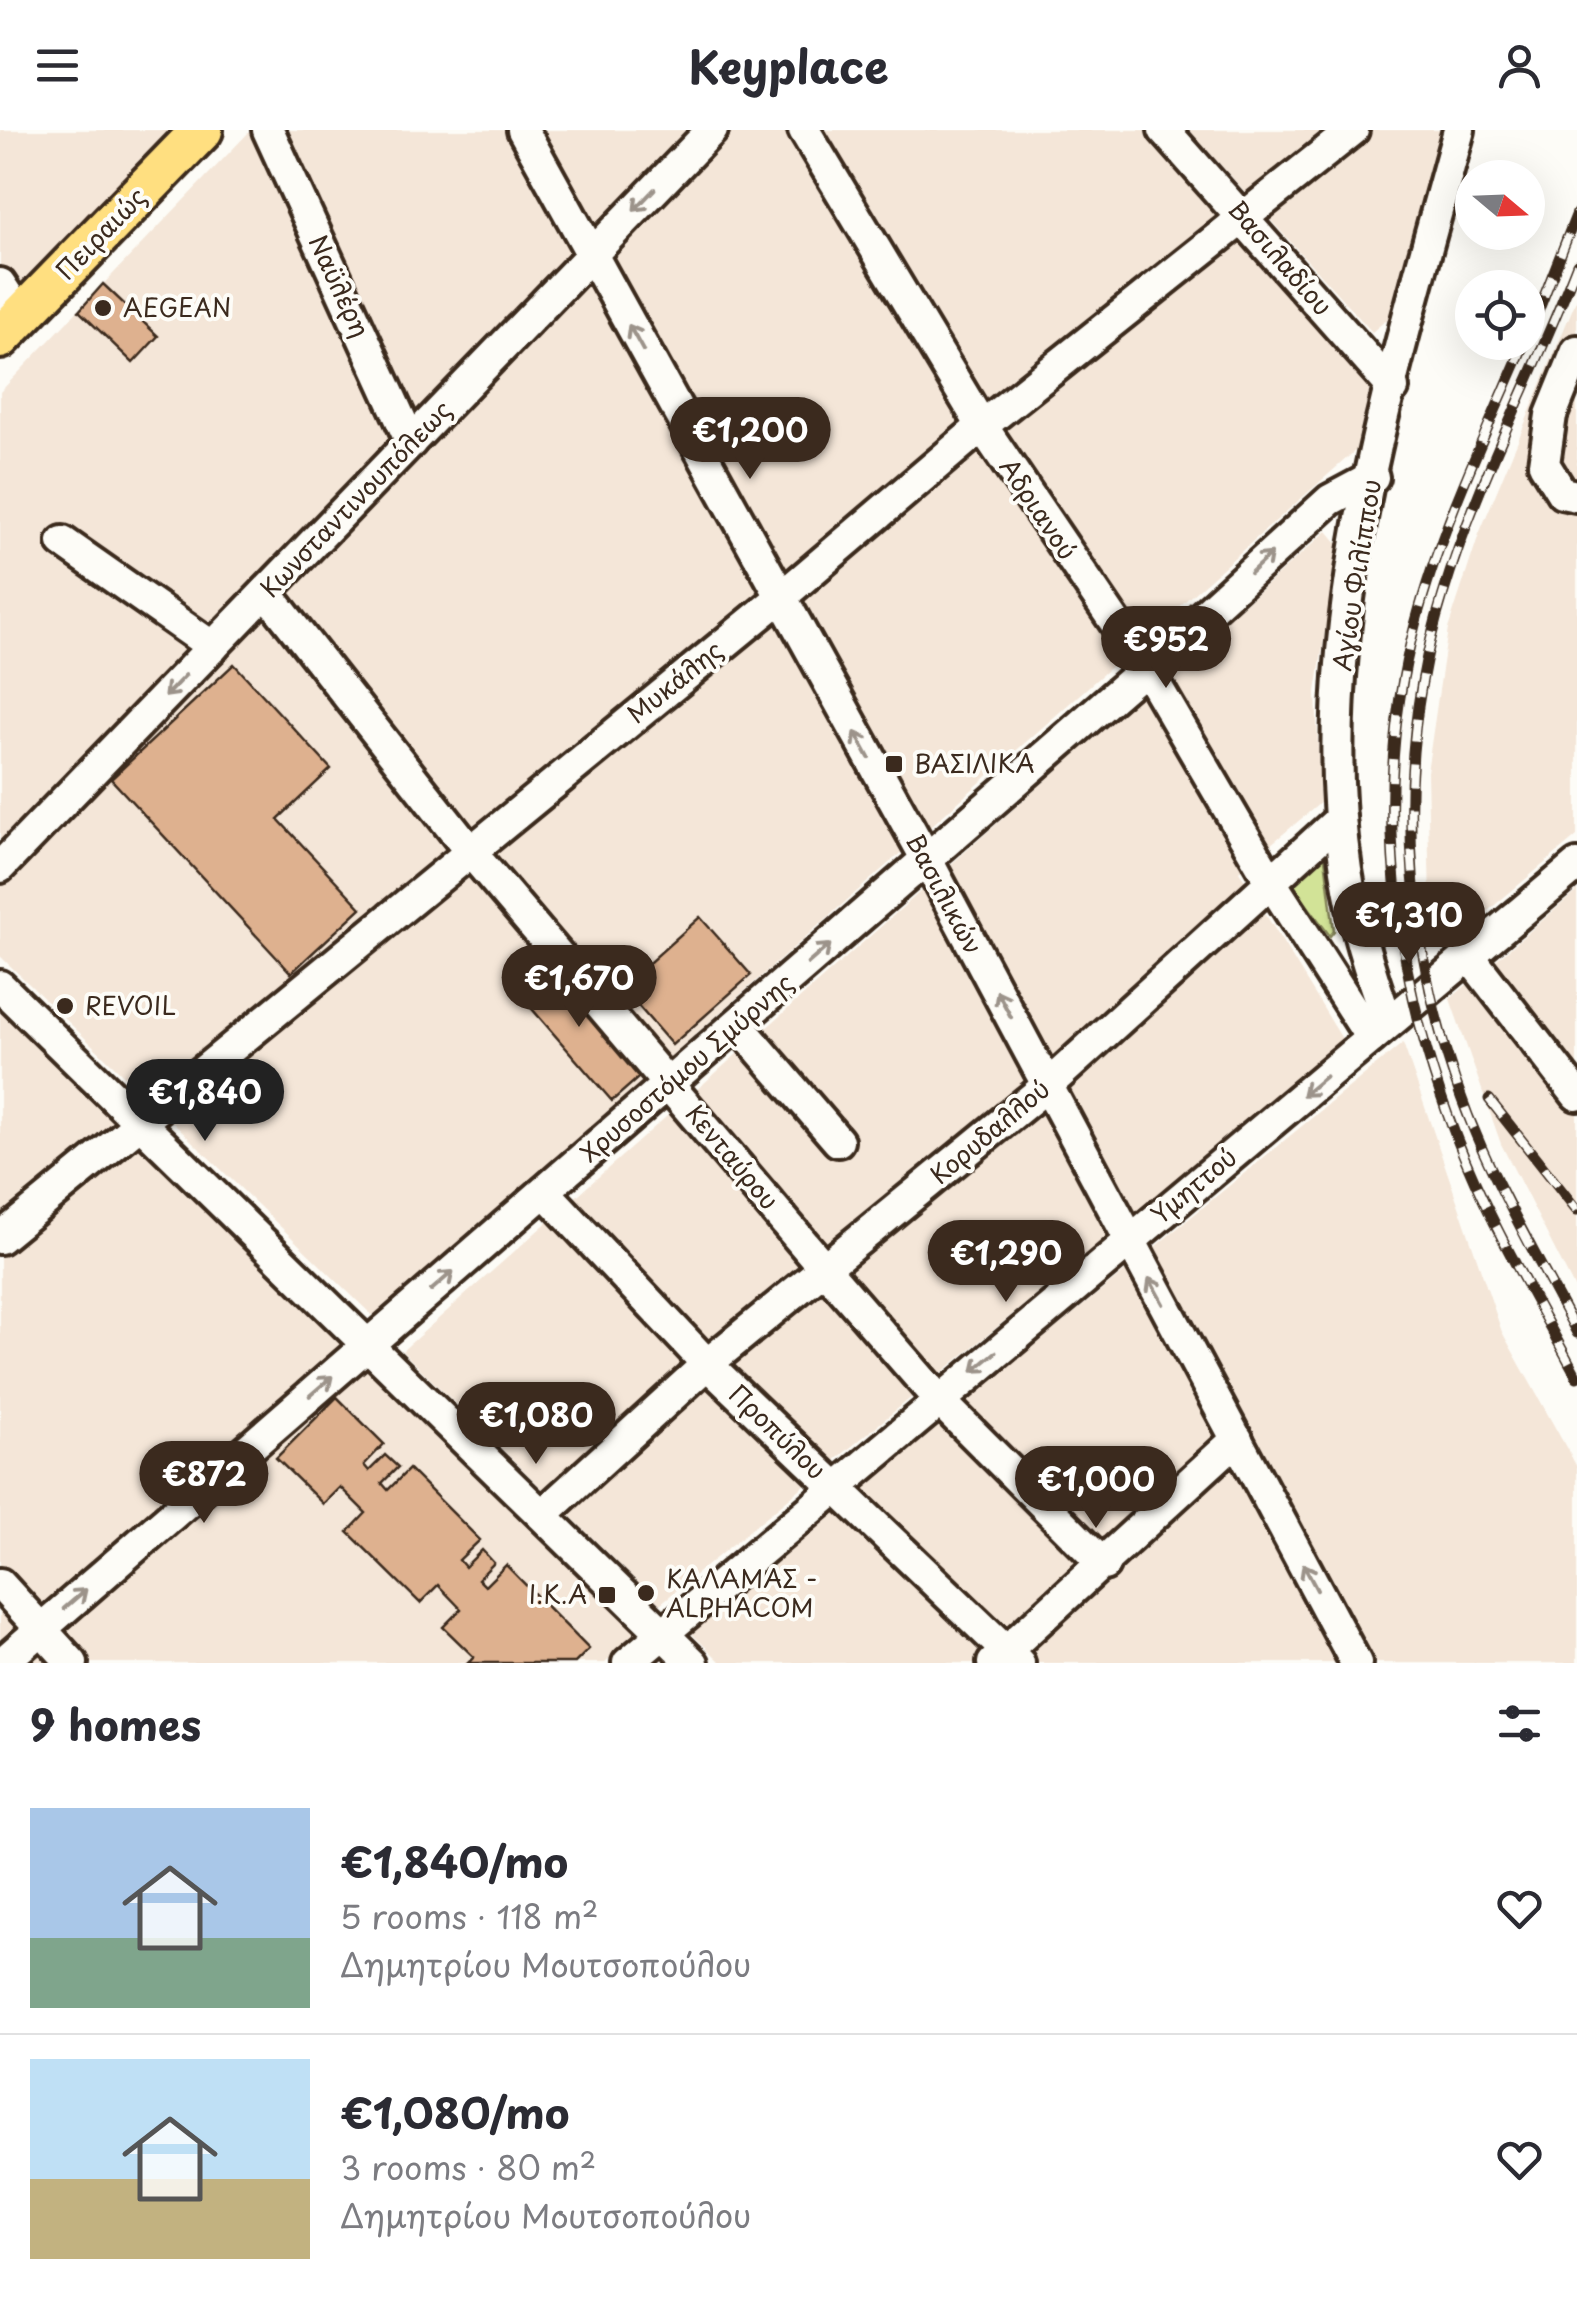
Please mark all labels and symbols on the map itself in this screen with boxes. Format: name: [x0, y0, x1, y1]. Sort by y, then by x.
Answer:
north arrow: [1455, 160, 1545, 250]
street label: Πειραιώς: [46, 178, 155, 289]
one-way arrow: [632, 188, 656, 212]
street label: Βασιλαδίου: [1220, 191, 1342, 323]
street label: Ναϋλέρη: [300, 228, 380, 343]
place label: AEGEAN: [123, 288, 231, 326]
marker: AEGEAN: [92, 297, 114, 319]
one-way arrow: [625, 324, 645, 354]
street label: Κωνσταντινουπόλεως: [251, 391, 460, 606]
pin: €1,200: [669, 397, 831, 482]
street label: Αδριανού: [991, 450, 1087, 567]
street label: Αγίου Φιλίππου: [1322, 476, 1390, 673]
one-way arrow: [1248, 551, 1273, 574]
pin: €952: [1107, 606, 1225, 691]
street label: Μυκάλης: [618, 631, 730, 732]
one-way arrow: [163, 673, 187, 697]
one-way arrow: [852, 730, 872, 760]
place label: ΒΑΣΙΛΙΚΑ: [914, 744, 1034, 782]
marker: ΒΑΣΙΛΙΚΑ: [883, 753, 905, 775]
street label: Βασιλικών: [897, 826, 993, 961]
pin: €1,310: [1328, 882, 1490, 967]
one-way arrow: [806, 942, 831, 965]
pin: €1,670: [498, 945, 660, 1030]
street label: Χρυσοστόμου Σμύρνης: [571, 964, 801, 1171]
place label: REVOIL: [85, 986, 176, 1024]
one-way arrow: [994, 989, 1013, 1019]
marker: REVOIL: [54, 995, 76, 1017]
pin: €1,840: [124, 1059, 286, 1144]
street label: Κορυδαλλού: [921, 1070, 1057, 1193]
one-way arrow: [1301, 1075, 1327, 1097]
street label: Κενταύρου: [677, 1095, 788, 1217]
street label: Υμηττού: [1142, 1138, 1245, 1232]
pin: €1,290: [925, 1220, 1087, 1305]
one-way arrow: [428, 1271, 454, 1293]
one-way arrow: [1146, 1276, 1165, 1306]
one-way arrow: [972, 1351, 998, 1373]
one-way arrow: [308, 1374, 333, 1397]
street label: Προπύλου: [720, 1375, 835, 1488]
pin: €1,080: [455, 1382, 617, 1467]
pin: €872: [145, 1441, 263, 1526]
pin: €1,000: [1015, 1446, 1177, 1531]
place label: ΚΑΛΑΜΑΣ - ALPHACOM: [666, 1559, 818, 1626]
one-way arrow: [1300, 1562, 1319, 1592]
place label: Ι.Κ.Α: [529, 1575, 587, 1613]
marker: ΚΑΛΑΜΑΣ - ALPHACOM: [635, 1582, 657, 1604]
marker: Ι.Κ.Α: [596, 1584, 618, 1606]
one-way arrow: [62, 1588, 88, 1610]

